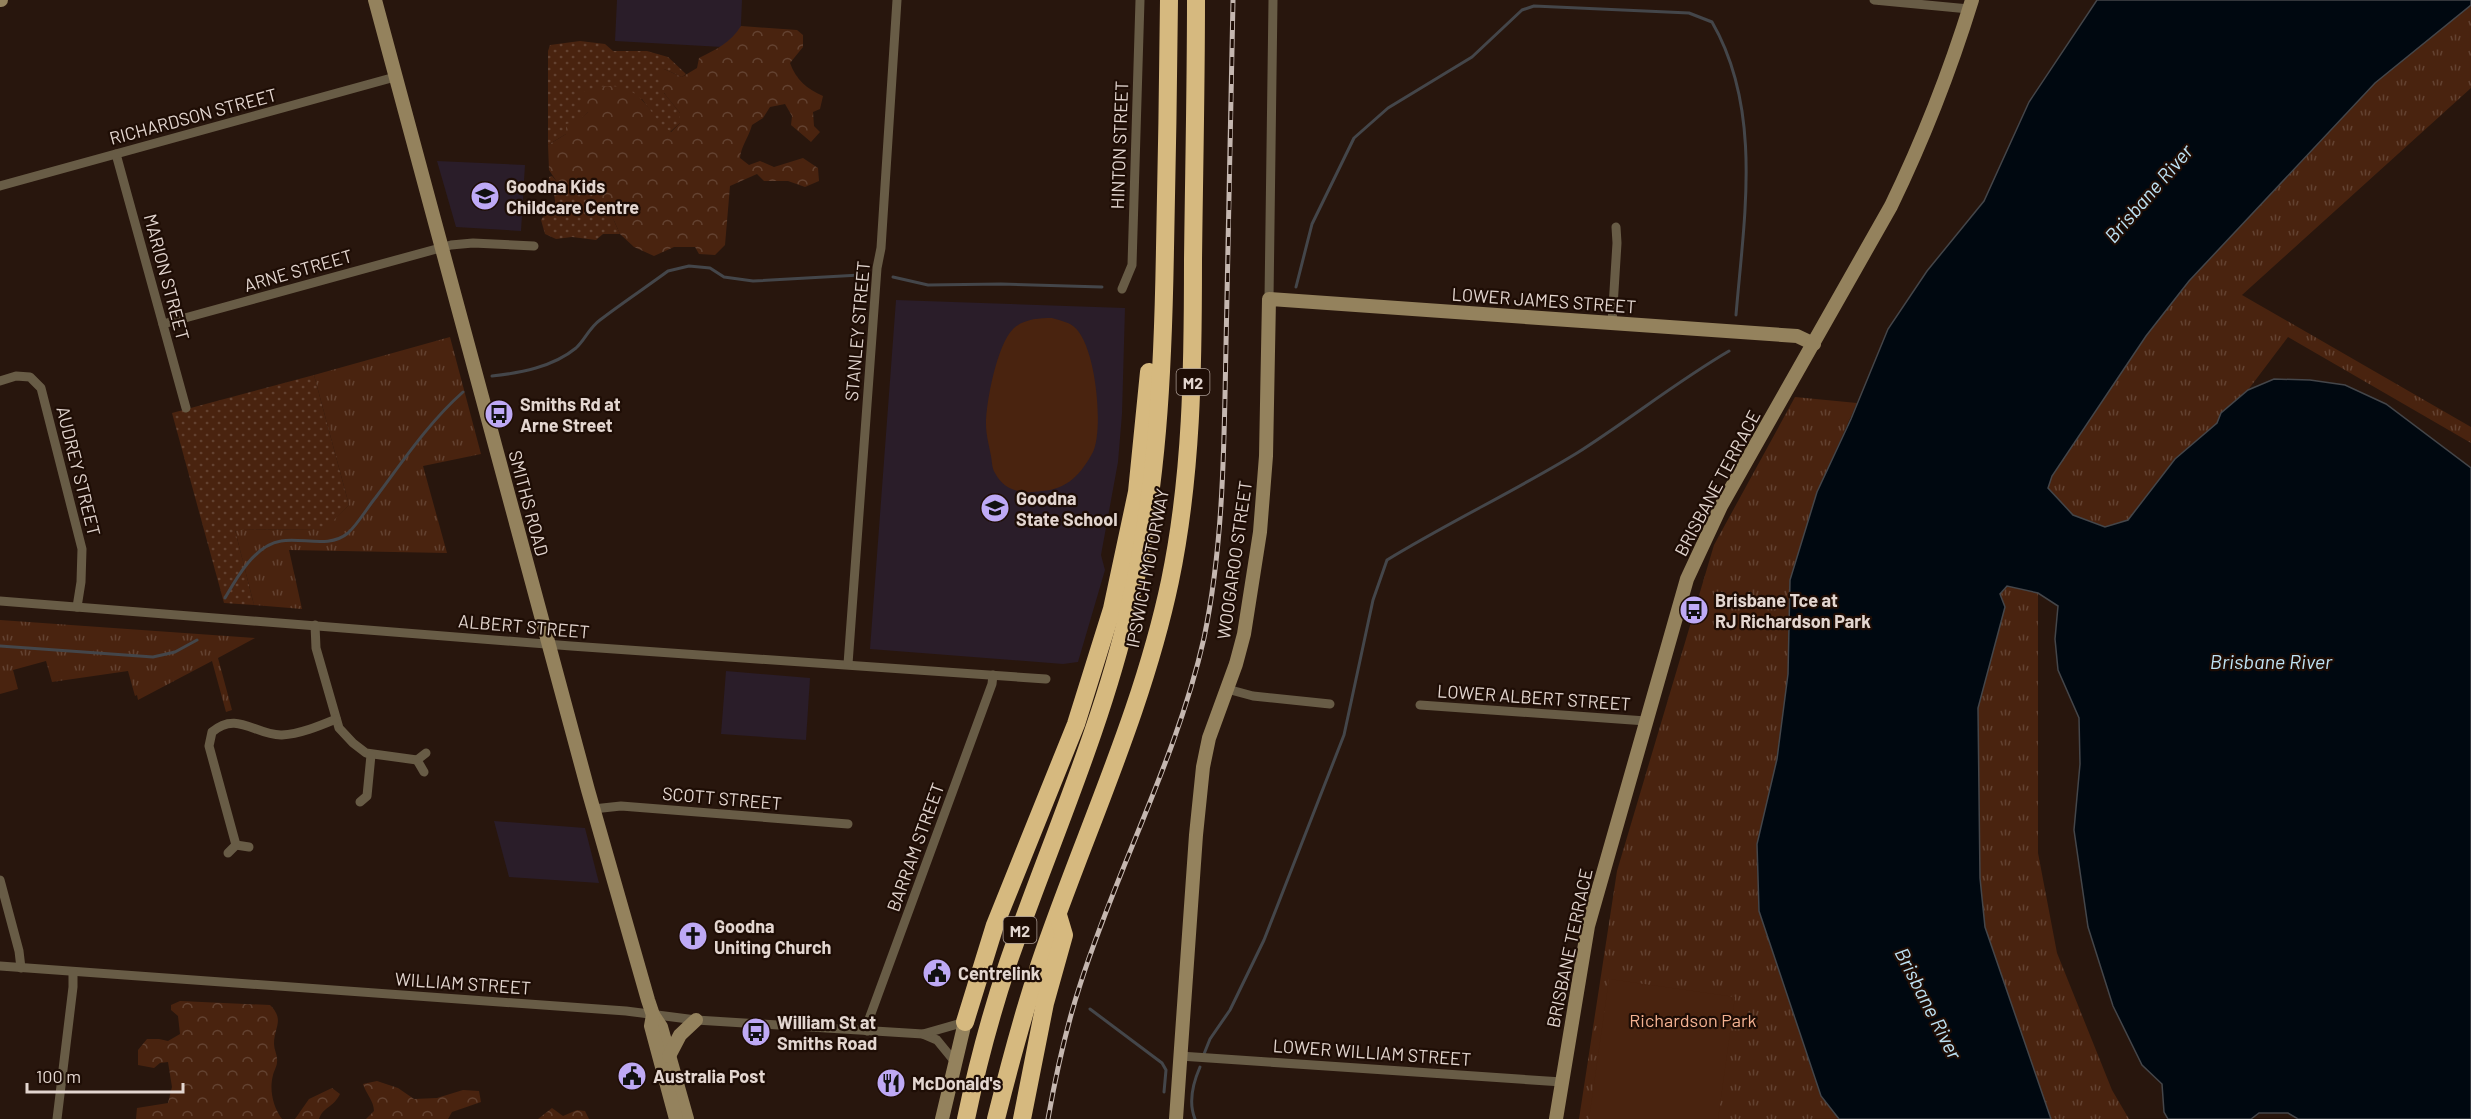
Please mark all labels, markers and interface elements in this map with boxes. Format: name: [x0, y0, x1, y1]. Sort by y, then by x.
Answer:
street label: HINTON STREET: [1106, 80, 1132, 210]
street label: RICHARDSON STREET: [107, 83, 279, 149]
water label: Brisbane River: [2099, 138, 2198, 247]
place label: Goodna Kids Childcare Centre: [506, 175, 639, 218]
school or university icon: Goodna Kids Childcare Centre: [469, 180, 501, 212]
street label: MARION STREET: [140, 211, 194, 343]
street label: ARNE STREET: [241, 244, 355, 296]
street label: STANLEY STREET: [840, 260, 874, 402]
street label: LOWER JAMES STREET: [1451, 283, 1637, 317]
road number: M2: [1176, 369, 1210, 395]
place label: Smiths Rd at Arne Street: [520, 393, 621, 436]
bus stop icon: Smiths Rd at Arne Street: [483, 398, 515, 430]
street label: AUDREY STREET: [52, 404, 106, 538]
street label: BRISBANE TERRACE: [1669, 406, 1765, 560]
street label: SMITHS ROAD: [504, 448, 554, 558]
street label: WOOGAROO STREET: [1212, 479, 1256, 641]
place label: Goodna State School: [1016, 487, 1118, 530]
street label: IPSWICH MOTORWAY: [1121, 487, 1173, 649]
school or university icon: Goodna State School: [979, 492, 1011, 524]
place label: Brisbane Tce at RJ Richardson Park: [1715, 589, 1871, 632]
bus stop icon: Brisbane Tce at RJ Richardson Park: [1678, 594, 1710, 626]
street label: ALBERT STREET: [457, 609, 591, 643]
water label: Brisbane River: [2210, 649, 2333, 673]
street label: LOWER ALBERT STREET: [1437, 679, 1631, 715]
street label: BARRAM STREET: [882, 780, 948, 914]
street label: SCOTT STREET: [661, 782, 783, 814]
street label: BRISBANE TERRACE: [1541, 866, 1597, 1030]
place label: Goodna Uniting Church: [714, 915, 831, 958]
road number: M2: [1004, 917, 1036, 943]
church icon: Goodna Uniting Church: [677, 920, 709, 952]
water label: Brisbane River: [1891, 943, 1968, 1064]
public building icon: Centrelink: [921, 957, 953, 989]
place label: Centrelink: [958, 962, 1041, 984]
street label: WILLIAM STREET: [394, 967, 532, 999]
park label: Richardson Park: [1629, 1009, 1757, 1031]
place label: William St at Smiths Road: [777, 1011, 877, 1054]
bus stop icon: William St at Smiths Road: [740, 1016, 772, 1048]
street label: LOWER WILLIAM STREET: [1272, 1034, 1472, 1070]
scale bar: [27, 1056, 183, 1094]
public building icon: Australia Post: [616, 1060, 648, 1092]
text: 100 m: [36, 1065, 81, 1087]
place label: Australia Post: [653, 1065, 765, 1087]
restaurant icon: McDonald's: [875, 1067, 907, 1099]
place label: McDonald's: [912, 1072, 1001, 1094]

